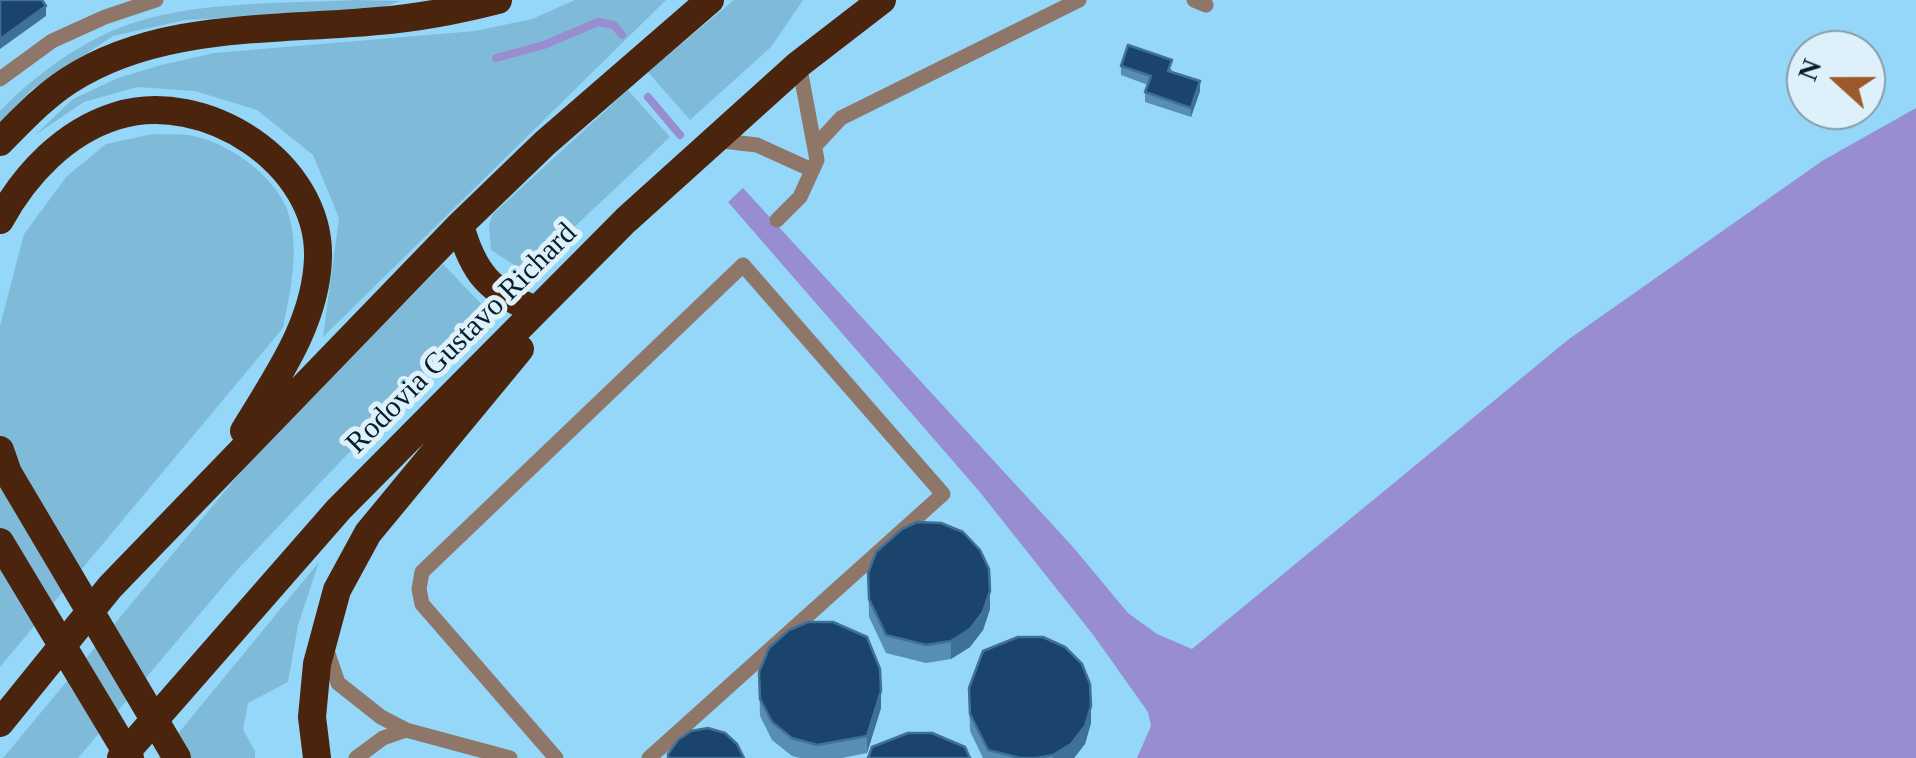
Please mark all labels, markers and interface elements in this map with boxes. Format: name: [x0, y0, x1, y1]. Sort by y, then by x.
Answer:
north arrow: [1786, 30, 1886, 130]
text: N: [1791, 55, 1827, 85]
street label: Rodovia Gustavo Richard: [339, 216, 585, 462]

